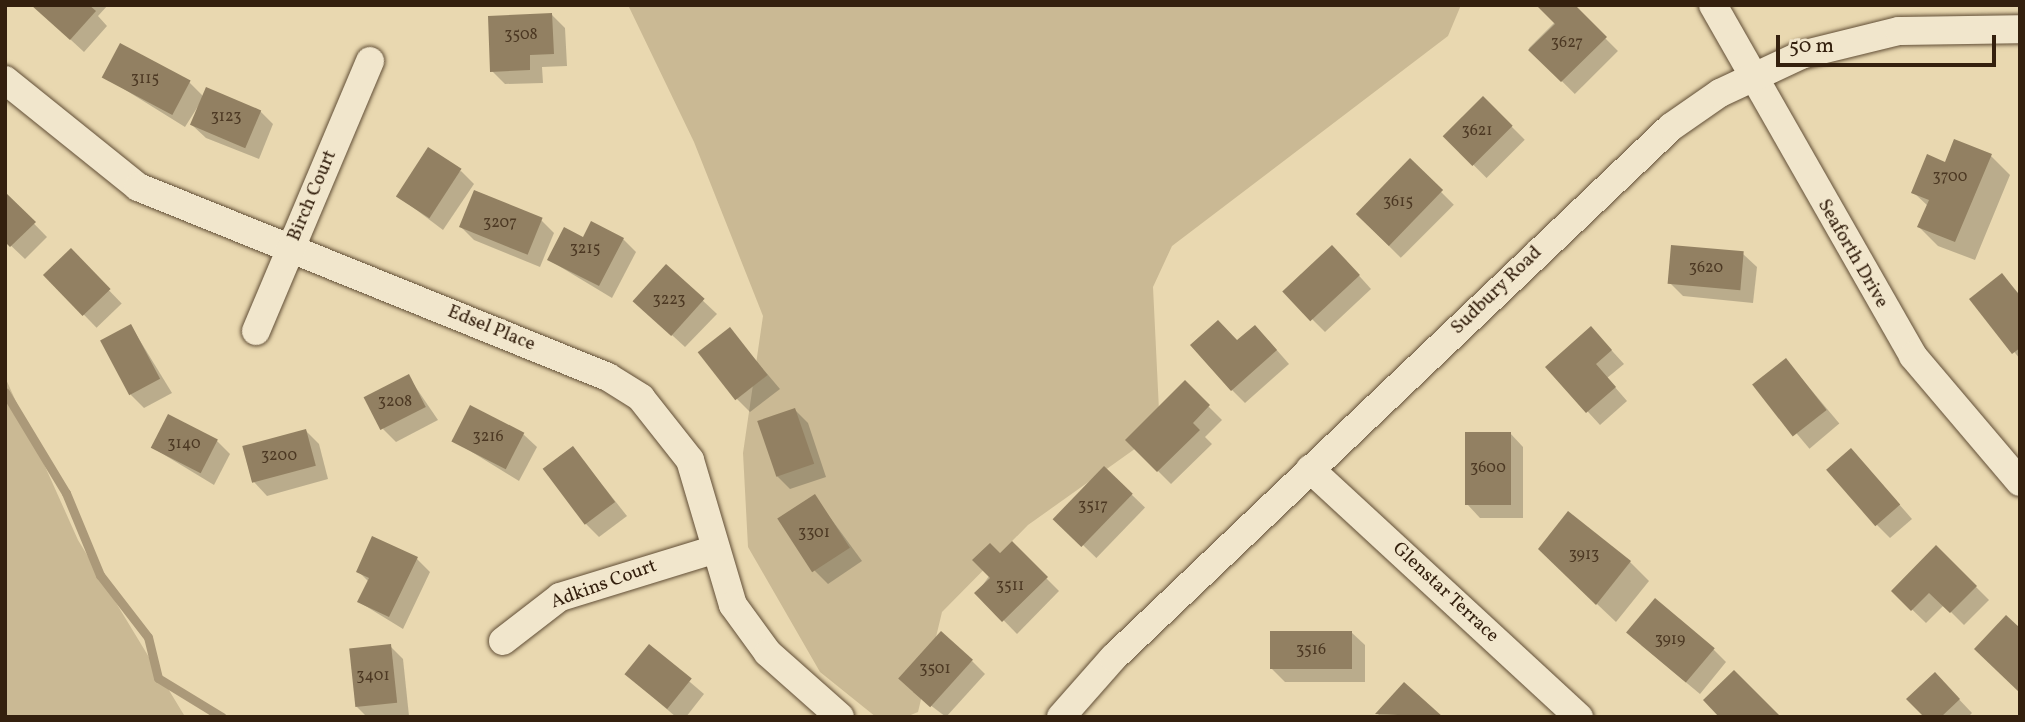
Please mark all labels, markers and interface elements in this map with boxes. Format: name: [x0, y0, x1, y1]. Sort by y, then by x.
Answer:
scale bar: [1780, 21, 2000, 65]
house number: 3508: [504, 25, 538, 45]
text: 50 m: [1789, 32, 1834, 61]
house number: 3627: [1551, 33, 1583, 53]
house number: 3115: [131, 69, 159, 89]
house number: 3123: [211, 107, 241, 127]
house number: 3621: [1461, 121, 1493, 141]
street label: Birch Court: [284, 147, 342, 245]
house number: 3700: [1933, 167, 1967, 187]
house number: 3615: [1383, 192, 1413, 212]
street label: Seaforth Drive: [1812, 196, 1892, 312]
house number: 3207: [483, 213, 517, 233]
house number: 3215: [570, 239, 600, 259]
street label: Sudbury Road: [1447, 242, 1547, 340]
house number: 3620: [1689, 258, 1723, 278]
house number: 3223: [652, 290, 686, 310]
street label: Edsel Place: [444, 301, 538, 357]
house number: 3208: [378, 392, 412, 412]
house number: 3216: [472, 427, 504, 447]
house number: 3140: [167, 434, 201, 454]
house number: 3200: [261, 446, 297, 466]
house number: 3600: [1470, 458, 1506, 478]
house number: 3517: [1078, 496, 1108, 516]
house number: 3301: [798, 523, 830, 543]
street label: Glenstar Terrace: [1387, 538, 1503, 648]
house number: 3913: [1569, 545, 1599, 565]
street label: Adkins Court: [548, 555, 660, 615]
house number: 3511: [996, 576, 1024, 596]
house number: 3919: [1655, 630, 1685, 650]
house number: 3516: [1296, 640, 1326, 660]
house number: 3501: [919, 659, 951, 679]
house number: 3401: [356, 666, 390, 686]

